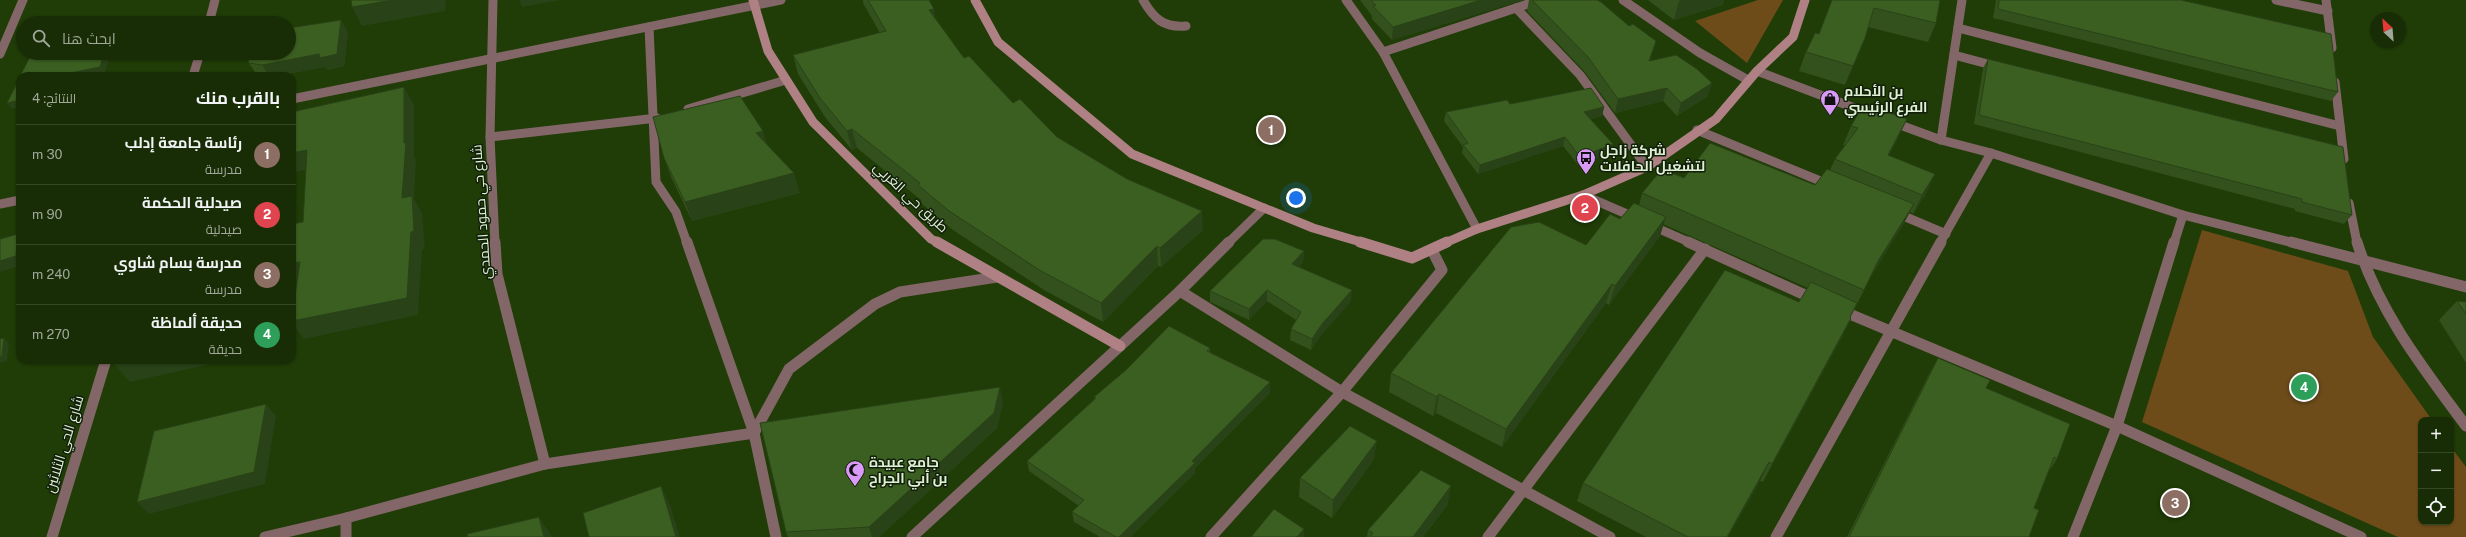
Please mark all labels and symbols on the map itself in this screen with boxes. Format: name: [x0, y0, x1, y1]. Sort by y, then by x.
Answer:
north arrow: [2370, 12, 2406, 48]
place label: بن الأحلام الفرع الرئيسي: [1844, 83, 1928, 118]
shop icon: بن الأحلام الفرع الرئيسي: [1819, 88, 1841, 116]
pin: 1: [1258, 115, 1284, 145]
place label: شركة زاجل لتشغيل الحافلات: [1600, 142, 1705, 175]
street label: شارع حي حمود الحمدي: [468, 144, 498, 280]
bus stop icon: شركة زاجل لتشغيل الحافلات: [1575, 147, 1597, 175]
street label: طريق حي الغربي: [868, 158, 951, 238]
your location: [1286, 188, 1306, 208]
pin: 2: [1572, 193, 1598, 223]
pin: 4: [2291, 372, 2317, 402]
street label: شارع الحي الثلاثين: [42, 393, 90, 496]
place label: جامع عبيدة بن أبي الجراح: [869, 454, 947, 490]
mosque icon: جامع عبيدة بن أبي الجراح: [844, 459, 866, 487]
pin: 3: [2162, 488, 2188, 518]

